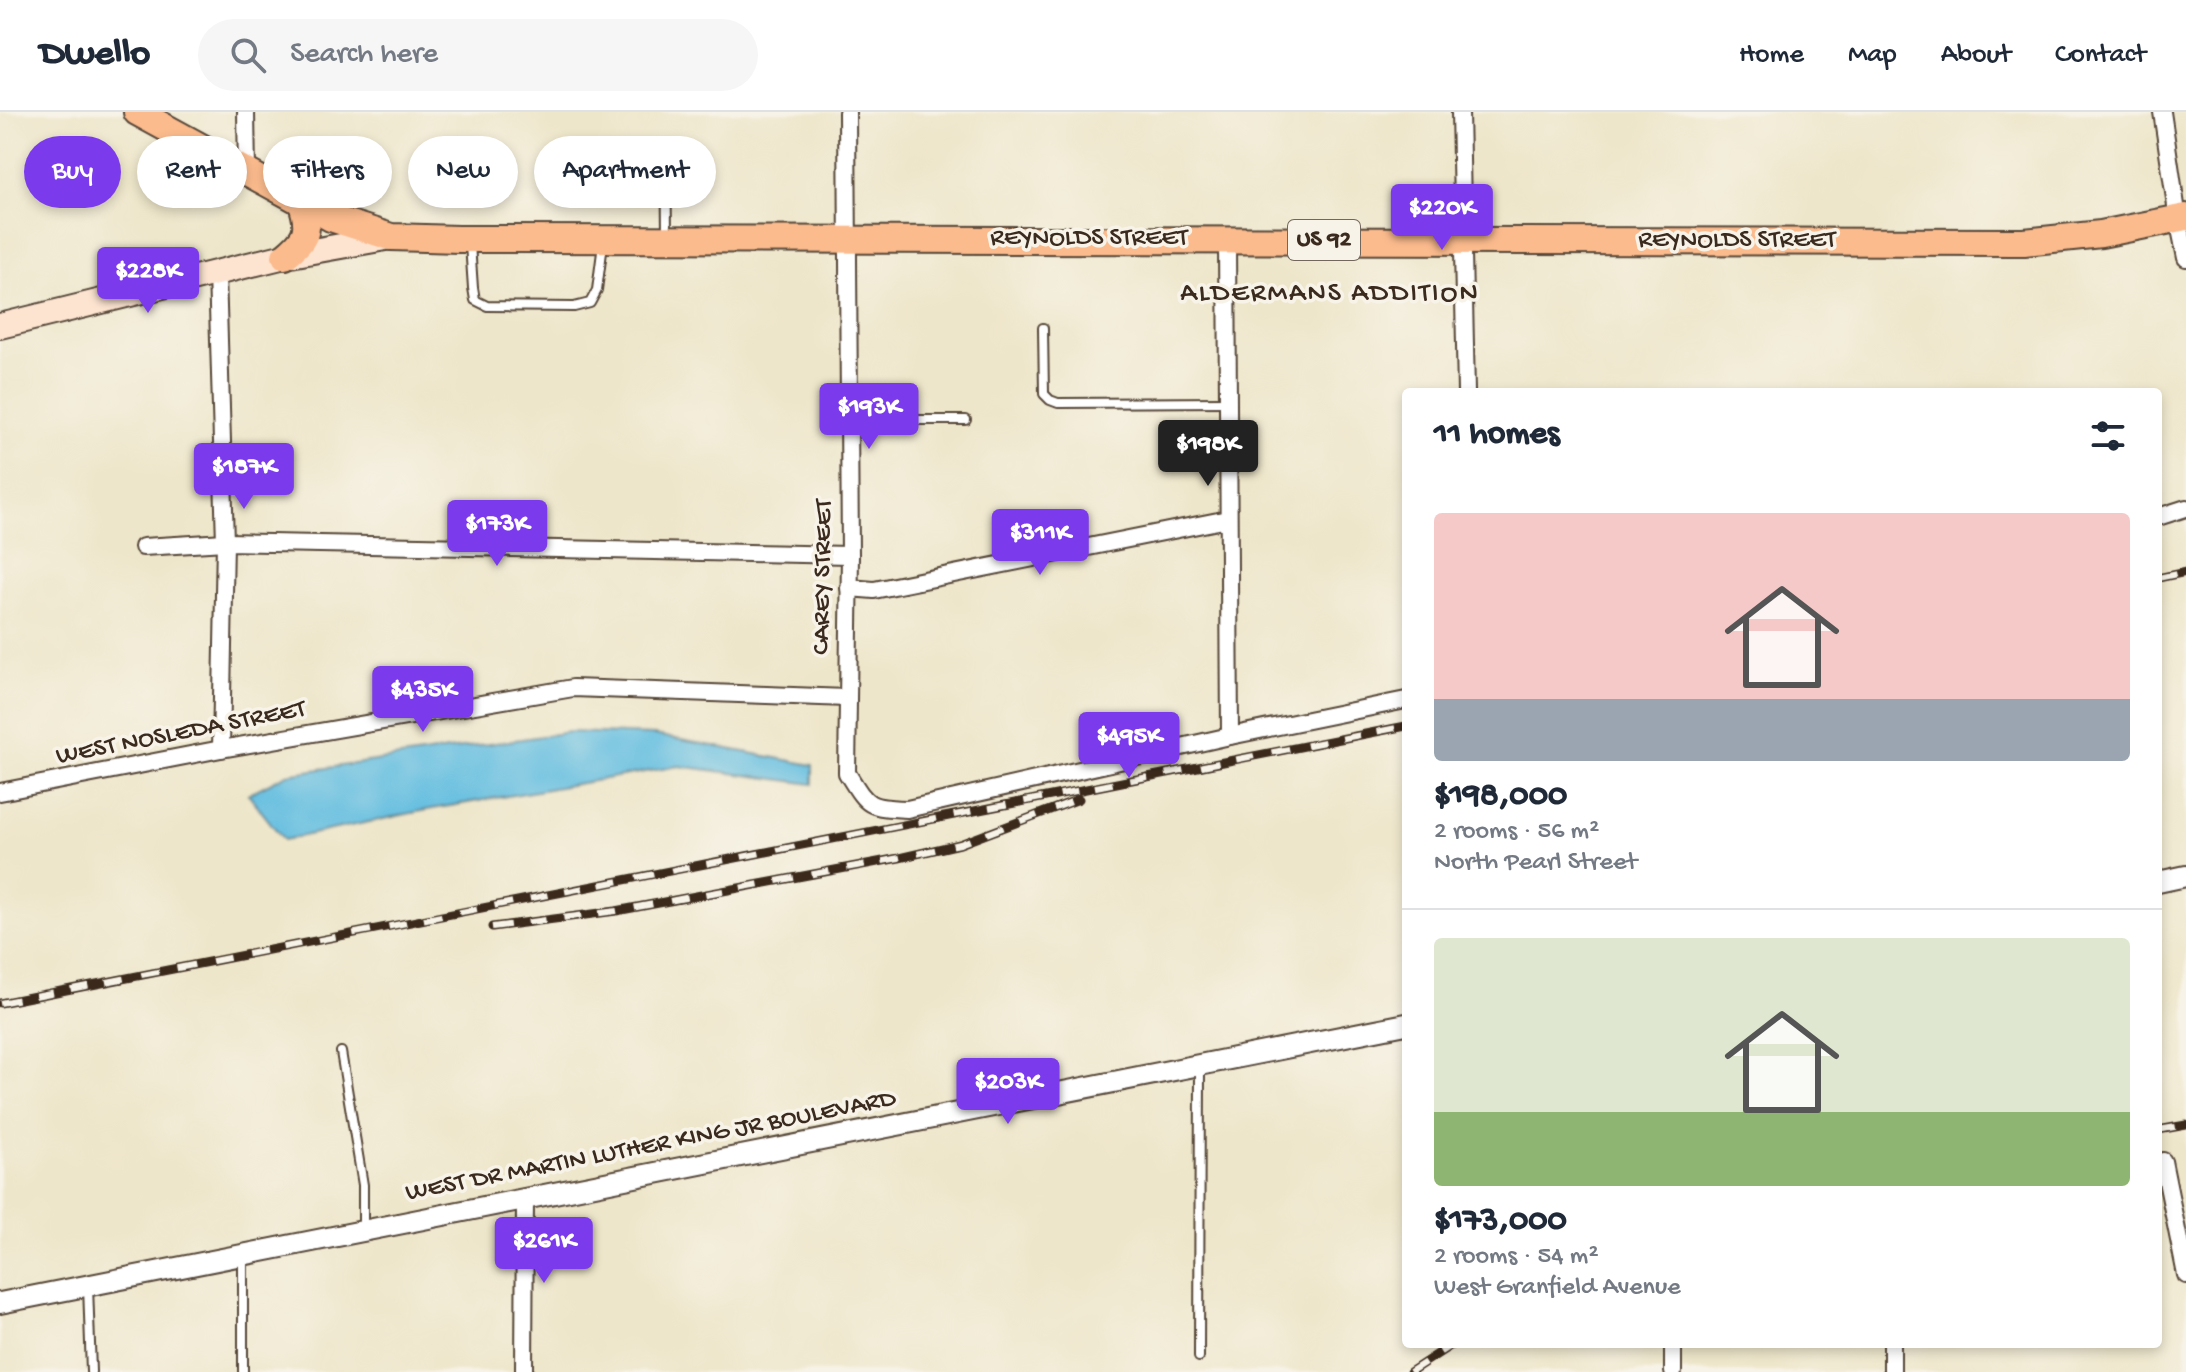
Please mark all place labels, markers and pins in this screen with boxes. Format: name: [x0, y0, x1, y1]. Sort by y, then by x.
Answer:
pin: $220K: [1386, 184, 1498, 252]
pin: $228K: [92, 247, 204, 315]
pin: $193K: [813, 383, 925, 451]
pin: $198K: [1152, 420, 1264, 488]
pin: $187K: [188, 443, 300, 511]
pin: $173K: [441, 500, 553, 568]
pin: $311K: [984, 509, 1096, 577]
pin: $435K: [367, 666, 479, 734]
pin: $495K: [1073, 712, 1185, 780]
pin: $203K: [952, 1058, 1064, 1126]
pin: $261K: [488, 1217, 600, 1285]

